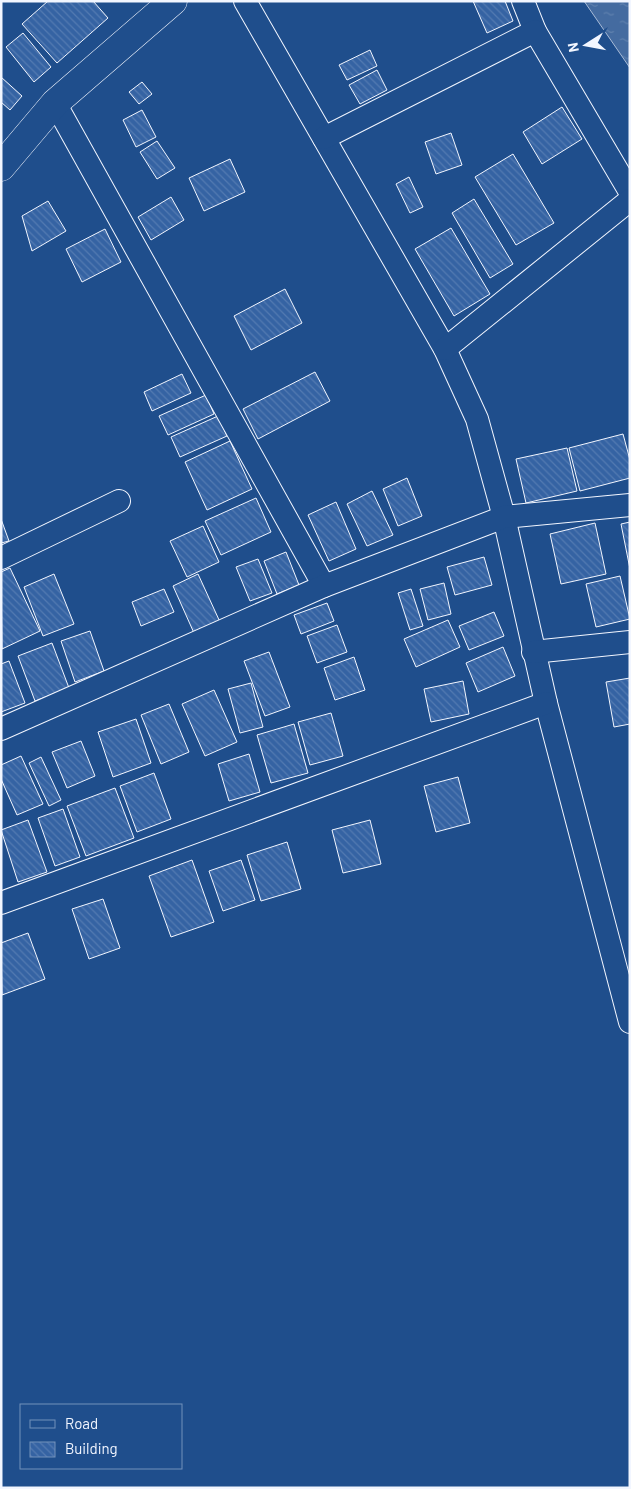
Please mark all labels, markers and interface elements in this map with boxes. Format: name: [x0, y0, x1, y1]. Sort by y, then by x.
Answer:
north arrow: [561, 20, 611, 70]
text: N: [564, 41, 582, 54]
legend: [20, 1404, 182, 1469]
text: Road: [65, 1414, 98, 1432]
text: Building: [65, 1439, 118, 1457]

